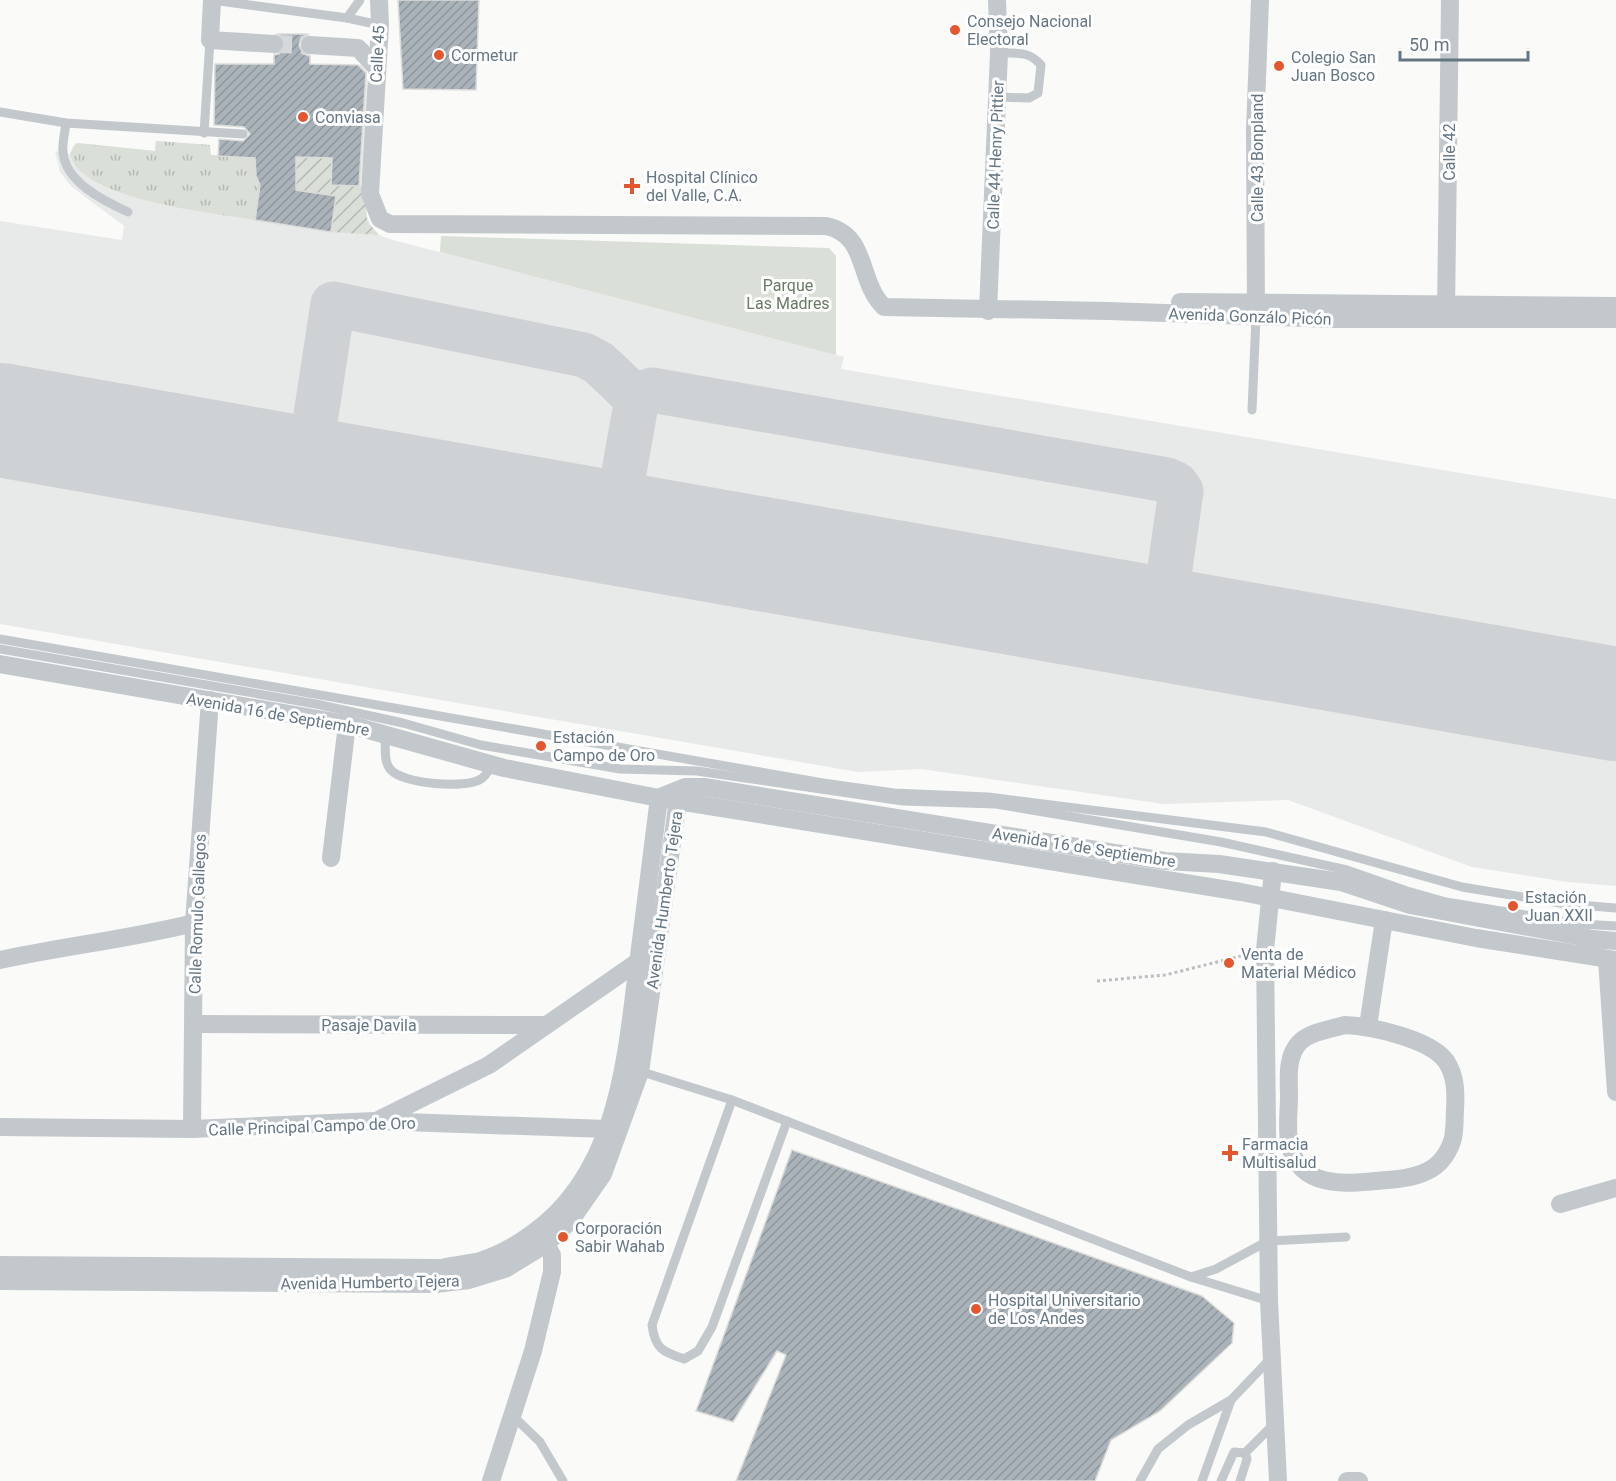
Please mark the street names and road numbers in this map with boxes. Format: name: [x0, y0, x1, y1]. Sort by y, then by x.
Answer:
street label: Calle 45: [367, 25, 388, 83]
street label: Calle 44 Henry Pittier: [983, 79, 1008, 230]
street label: Calle 43 Bonpland: [1248, 94, 1267, 222]
street label: Calle 42: [1440, 123, 1459, 181]
street label: Avenida Gonzálo Picón: [1168, 304, 1332, 329]
street label: Avenida 16 de Septiembre: [185, 689, 371, 740]
street label: Avenida Humberto Tejera: [643, 810, 686, 990]
street label: Avenida 16 de Septiembre: [991, 824, 1177, 871]
street label: Calle Romulo Gallegos: [185, 834, 210, 995]
street label: Pasaje Davila: [321, 1016, 417, 1035]
street label: Calle Principal Campo de Oro: [208, 1113, 416, 1140]
street label: Avenida Humberto Tejera: [280, 1271, 460, 1294]

